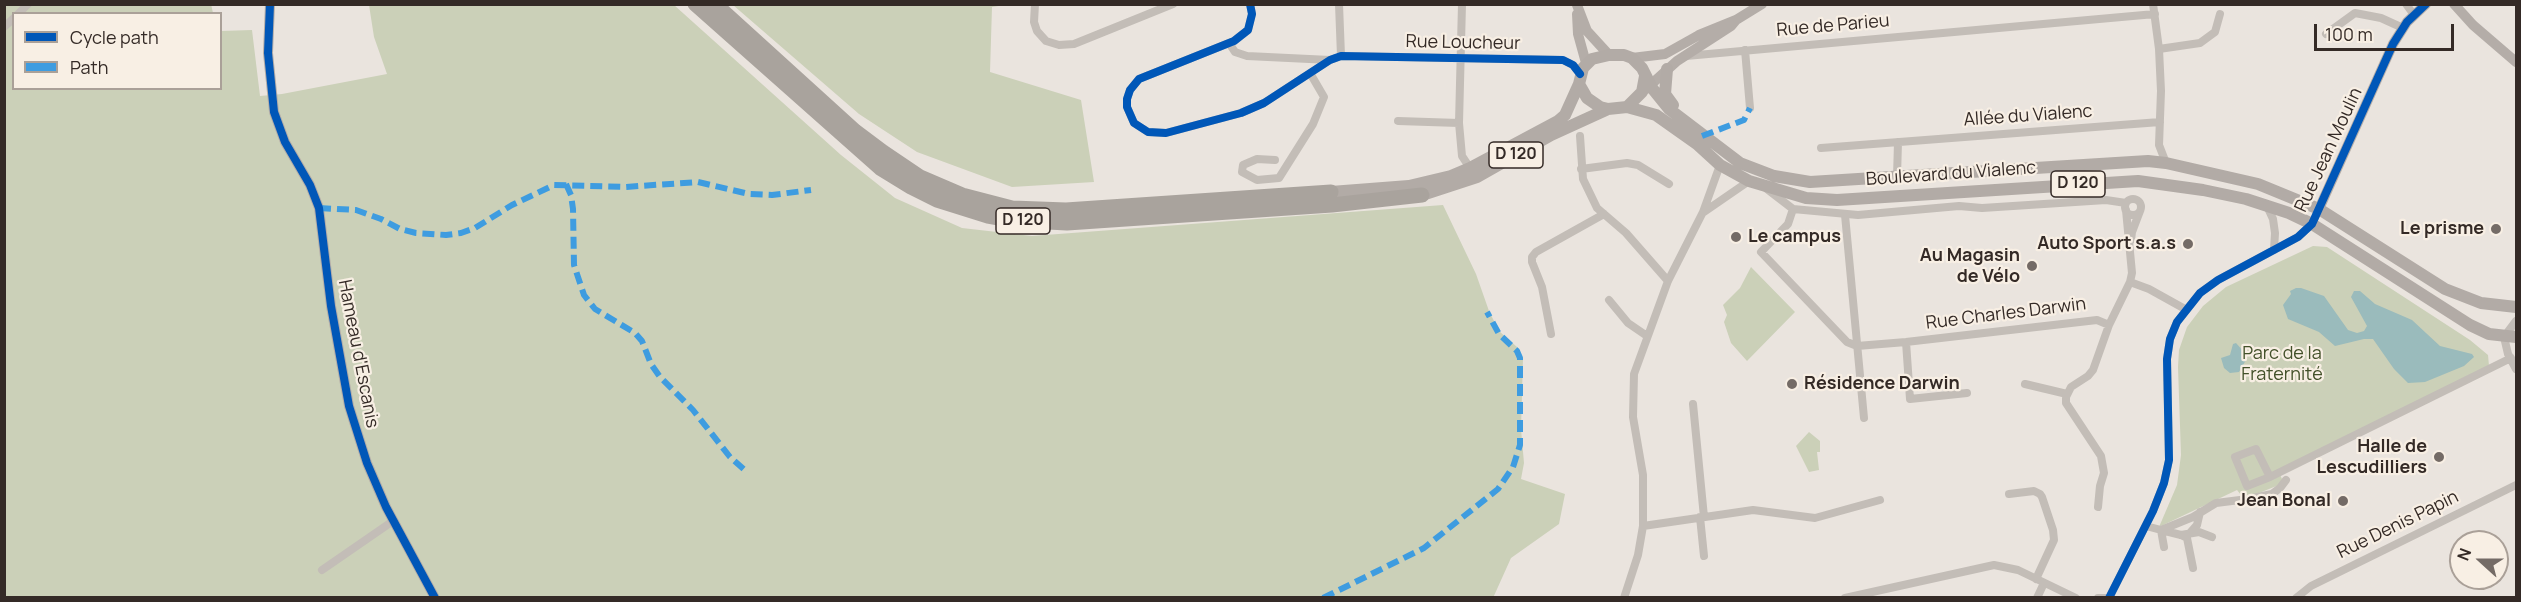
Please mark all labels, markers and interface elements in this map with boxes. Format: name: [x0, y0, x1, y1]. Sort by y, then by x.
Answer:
street label: Rue de Parieu: [1776, 10, 1890, 42]
legend: [12, 12, 222, 90]
scale bar: [2317, 12, 2456, 50]
text: 100 m: [2325, 22, 2373, 46]
text: Cycle path: [70, 25, 159, 49]
street label: Rue Loucheur: [1405, 31, 1521, 55]
text: Path: [70, 55, 108, 79]
street label: Rue Jean Moulin: [2291, 84, 2367, 216]
street label: Allée du Vialenc: [1963, 101, 2093, 131]
road number: D 120: [1489, 142, 1543, 168]
street label: Boulevard du Vialenc: [1865, 157, 2037, 191]
road number: D 120: [2051, 171, 2105, 197]
road number: D 120: [996, 208, 1050, 234]
place label: Le prisme: [2400, 218, 2484, 240]
marker: Le prisme: [2489, 222, 2503, 236]
place label: Le campus: [1748, 226, 1841, 248]
marker: Le campus: [1729, 230, 1743, 244]
place label: Auto Sport s.a.s: [2037, 233, 2176, 255]
marker: Auto Sport s.a.s: [2181, 237, 2195, 251]
place label: Au Magasin de Vélo: [1920, 245, 2020, 288]
marker: Au Magasin de Vélo: [2025, 259, 2039, 273]
street label: Hameau d'Escanis: [333, 278, 383, 430]
street label: Rue Charles Darwin: [1925, 293, 2087, 335]
park label: Parc de la Fraternité: [2241, 343, 2323, 386]
place label: Résidence Darwin: [1804, 373, 1960, 395]
marker: Résidence Darwin: [1785, 377, 1799, 391]
place label: Halle de Lescudilliers: [2316, 436, 2427, 478]
marker: Halle de Lescudilliers: [2432, 450, 2446, 464]
street label: Rue Denis Papin: [2334, 486, 2462, 564]
place label: Jean Bonal: [2237, 490, 2331, 512]
marker: Jean Bonal: [2336, 494, 2350, 508]
north arrow: [2449, 530, 2509, 590]
text: N: [2452, 545, 2476, 564]

